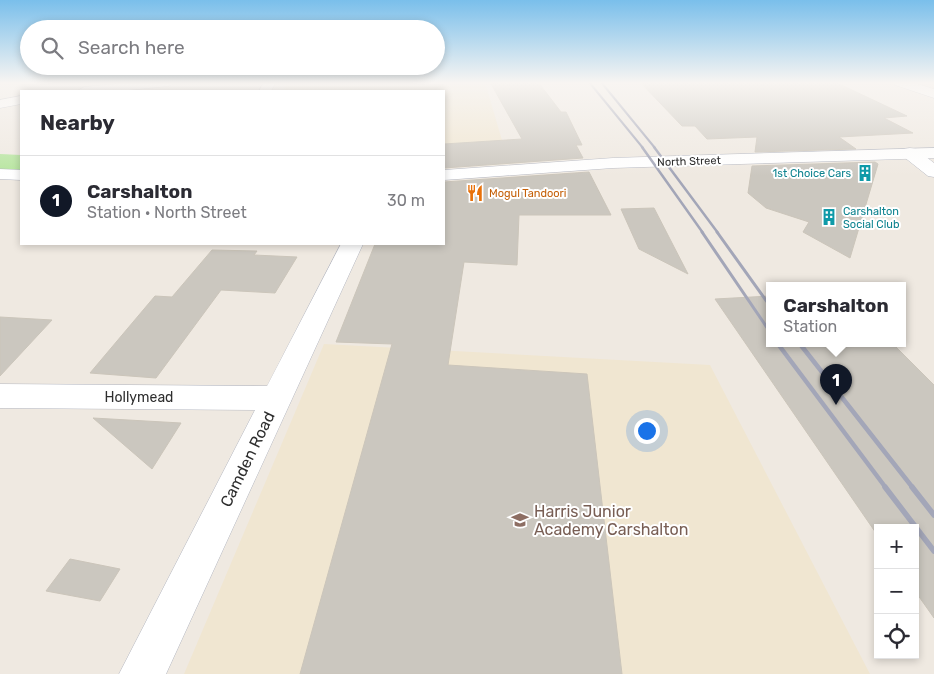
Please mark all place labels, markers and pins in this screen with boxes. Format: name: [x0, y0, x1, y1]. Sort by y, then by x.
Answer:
building icon: 1st Choice Cars: [855, 163, 875, 183]
place label: 1st Choice Cars: [773, 167, 851, 180]
restaurant icon: Mogul Tandoori: [465, 183, 485, 203]
place label: Mogul Tandoori: [489, 187, 566, 200]
place label: Carshalton Social Club: [843, 205, 900, 231]
building icon: Carshalton Social Club: [819, 207, 839, 227]
pin: 1: [820, 364, 852, 405]
place label: Harris Junior Academy Carshalton: [534, 502, 688, 539]
school or university icon: Harris Junior Academy Carshalton: [510, 510, 530, 530]

